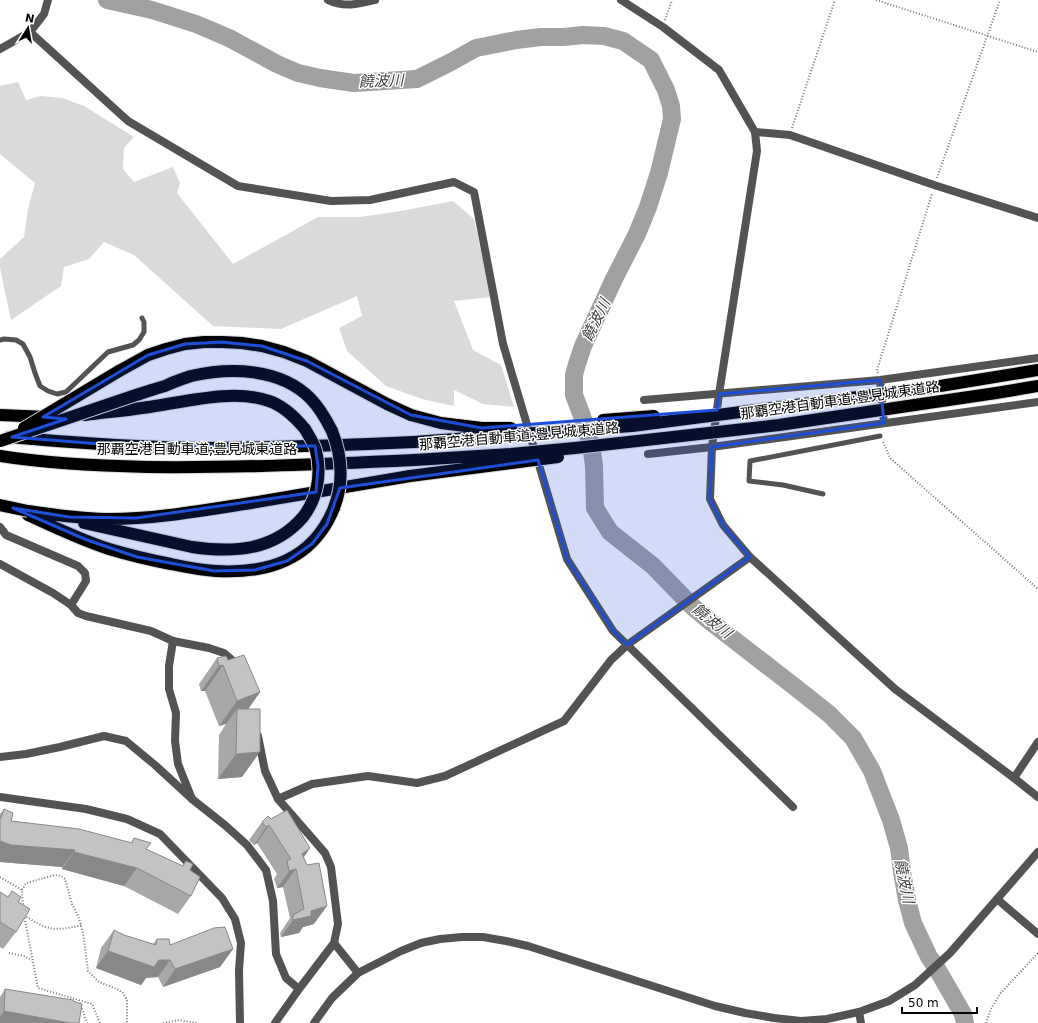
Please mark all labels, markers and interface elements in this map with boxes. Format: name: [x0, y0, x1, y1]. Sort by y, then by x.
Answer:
north arrow: [8, 8, 48, 48]
text: N: [24, 11, 36, 26]
water label: 饒波川: [358, 71, 406, 91]
water label: 饒波川: [578, 294, 615, 344]
street label: 那覇空港自動車道;豊見城東道路: [740, 378, 940, 422]
street label: 那覇空港自動車道;豊見城東道路: [418, 419, 620, 453]
street label: 那覇空港自動車道;豊見城東道路: [97, 441, 297, 457]
water label: 饒波川: [689, 600, 737, 643]
water label: 饒波川: [891, 857, 918, 907]
scale bar: [902, 989, 977, 1015]
text: 50 m: [908, 996, 939, 1010]

